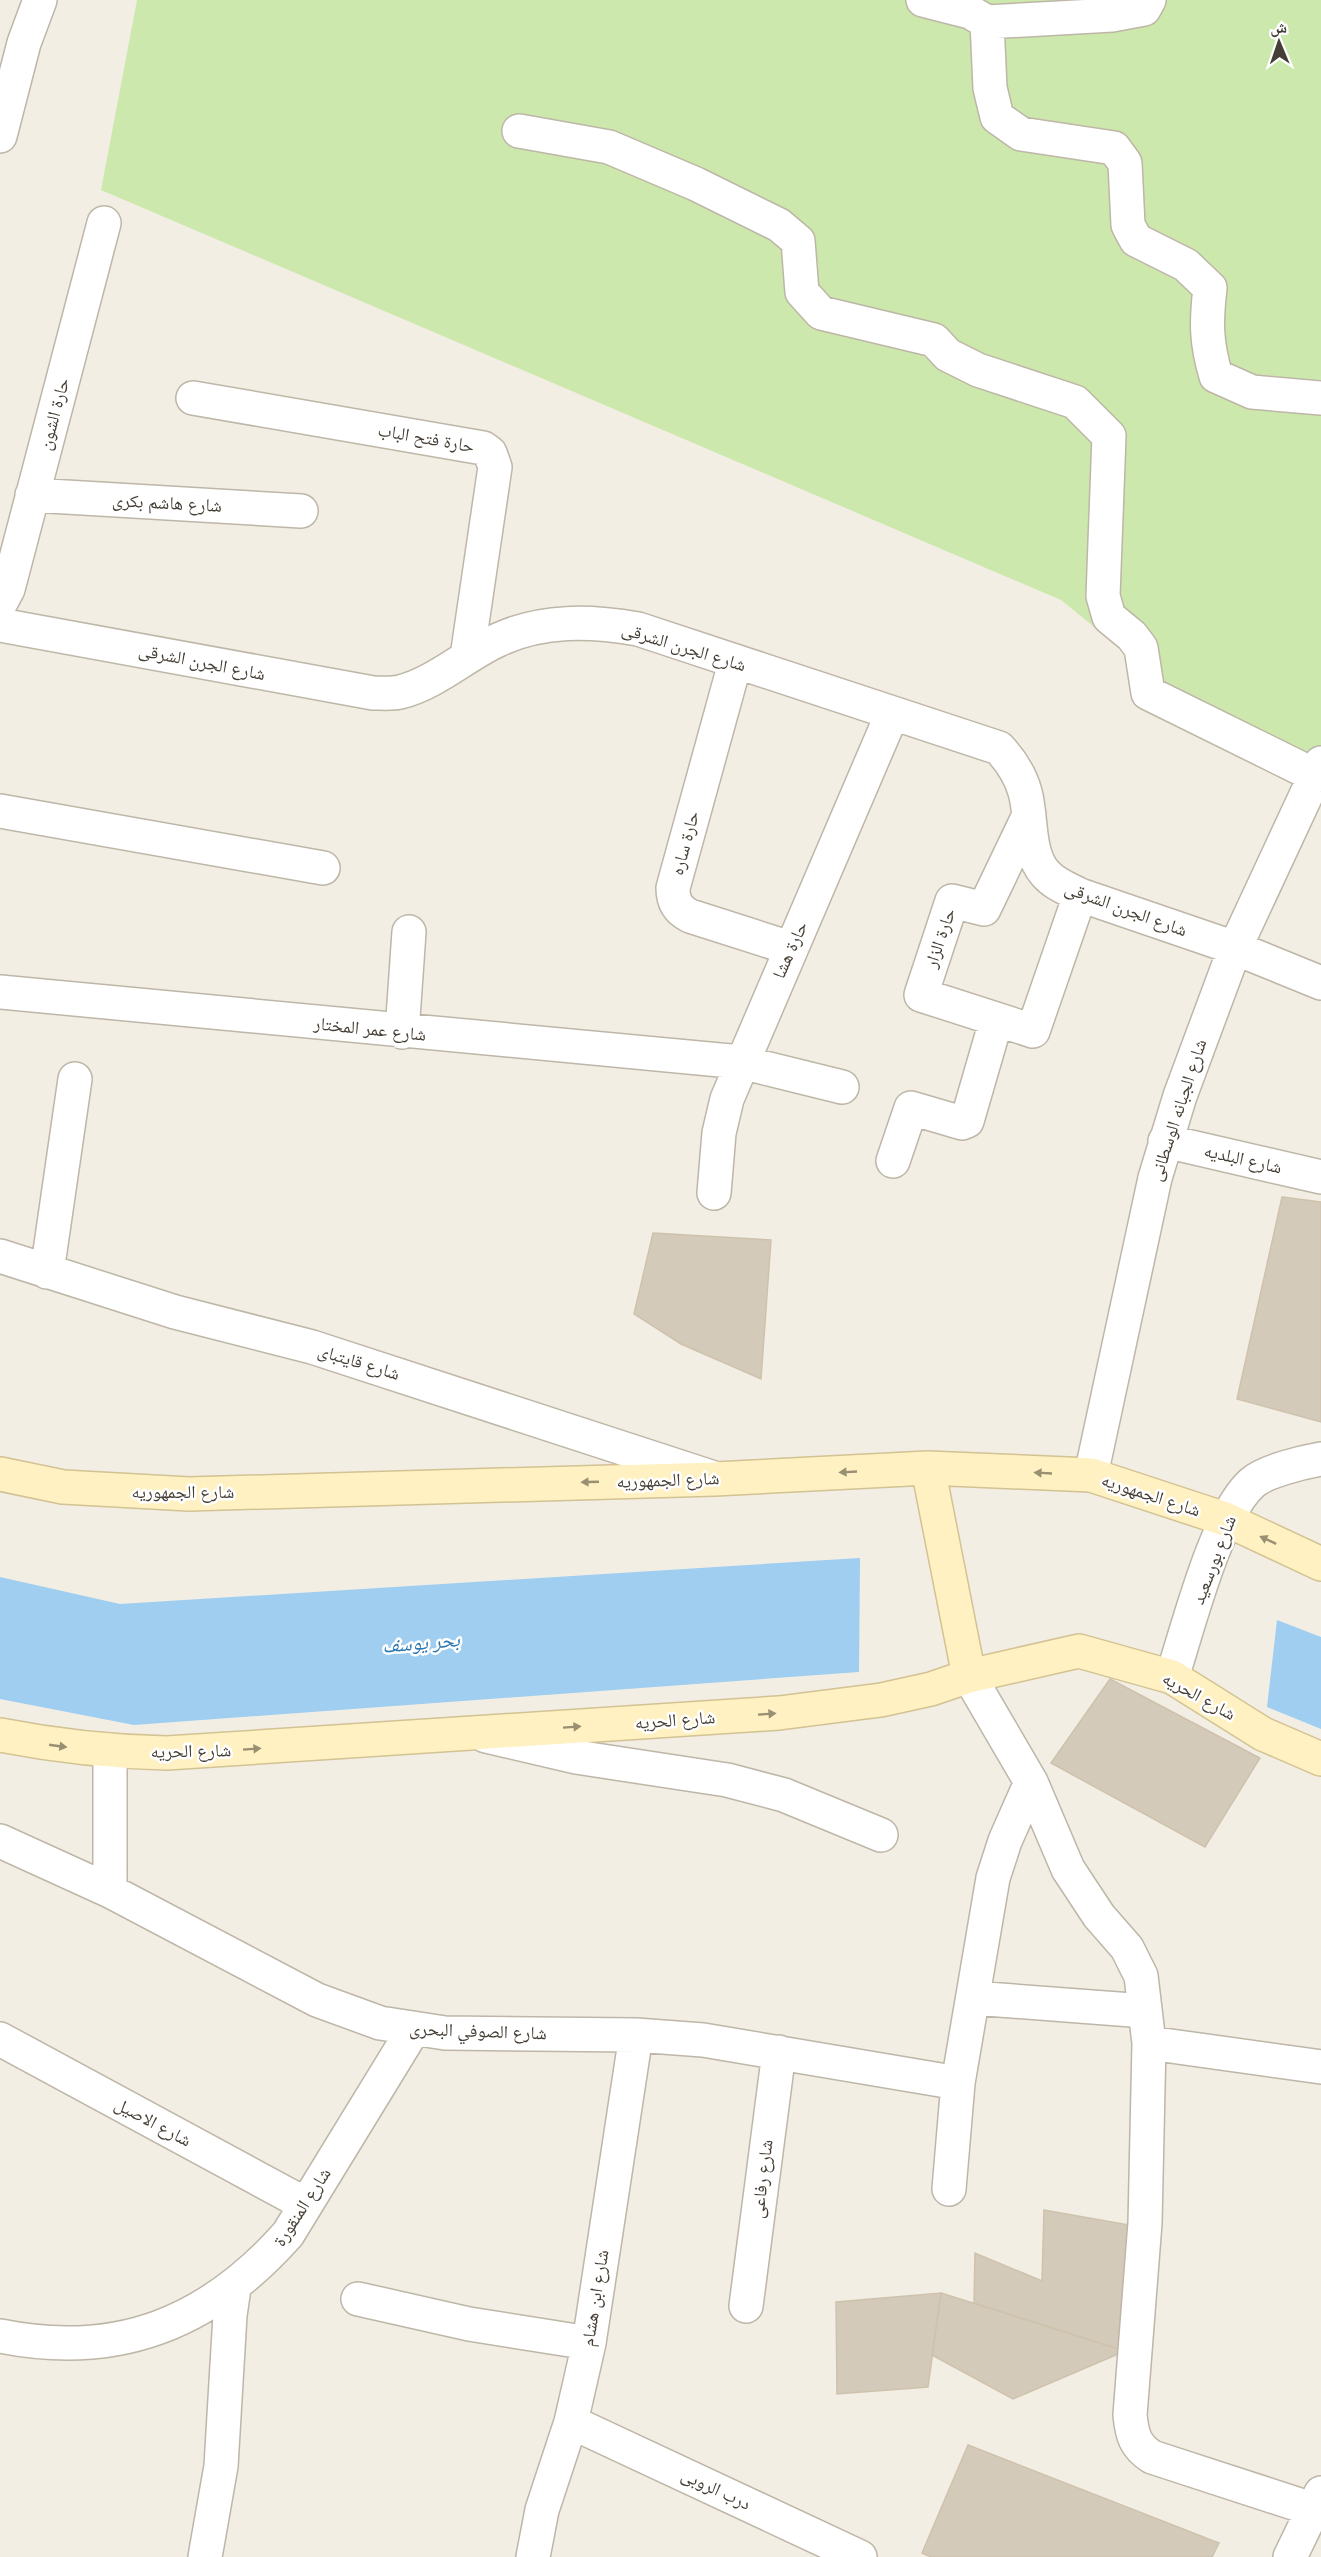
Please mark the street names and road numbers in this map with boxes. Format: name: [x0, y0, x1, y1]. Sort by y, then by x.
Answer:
street label: حارة الشون: [33, 375, 75, 453]
street label: حارة فتح الباب: [376, 418, 476, 458]
street label: شارع هاشم بكرى: [111, 488, 223, 518]
street label: شارع الجرن الشرقى: [619, 617, 749, 677]
street label: شارع الجرن الشرقى: [137, 638, 267, 686]
street label: حارة ساره: [665, 808, 705, 878]
street label: شارع الجرن الشرقى: [1061, 876, 1191, 942]
street label: حارة الزار: [918, 905, 961, 972]
street label: حارة هشا: [767, 917, 813, 983]
street label: شارع عمر المختار: [312, 1011, 427, 1047]
street label: شارع الجبانه الوسطانى: [1144, 1036, 1212, 1184]
street label: شارع البلديه: [1202, 1138, 1284, 1180]
street label: شارع قايتباى: [315, 1338, 403, 1386]
street label: شارع الجمهوريه: [616, 1466, 720, 1494]
street label: شارع الجمهوريه: [1098, 1468, 1204, 1522]
street label: شارع الجمهوريه: [132, 1480, 234, 1504]
street label: شارع بورسعيد: [1186, 1512, 1242, 1608]
street label: شارع الحريه: [1158, 1666, 1240, 1726]
street label: شارع الحريه: [634, 1705, 716, 1735]
street label: شارع الحريه: [151, 1738, 231, 1764]
street label: شارع الصوفي البحرى: [409, 2017, 547, 2048]
street label: شارع الاصيل: [110, 2092, 196, 2152]
street label: شارع رفاعى: [745, 2138, 779, 2220]
street label: شارع المنقورة: [268, 2163, 336, 2251]
street label: شارع ابن هشام: [576, 2248, 614, 2348]
street label: درب الروبى: [677, 2462, 755, 2516]

